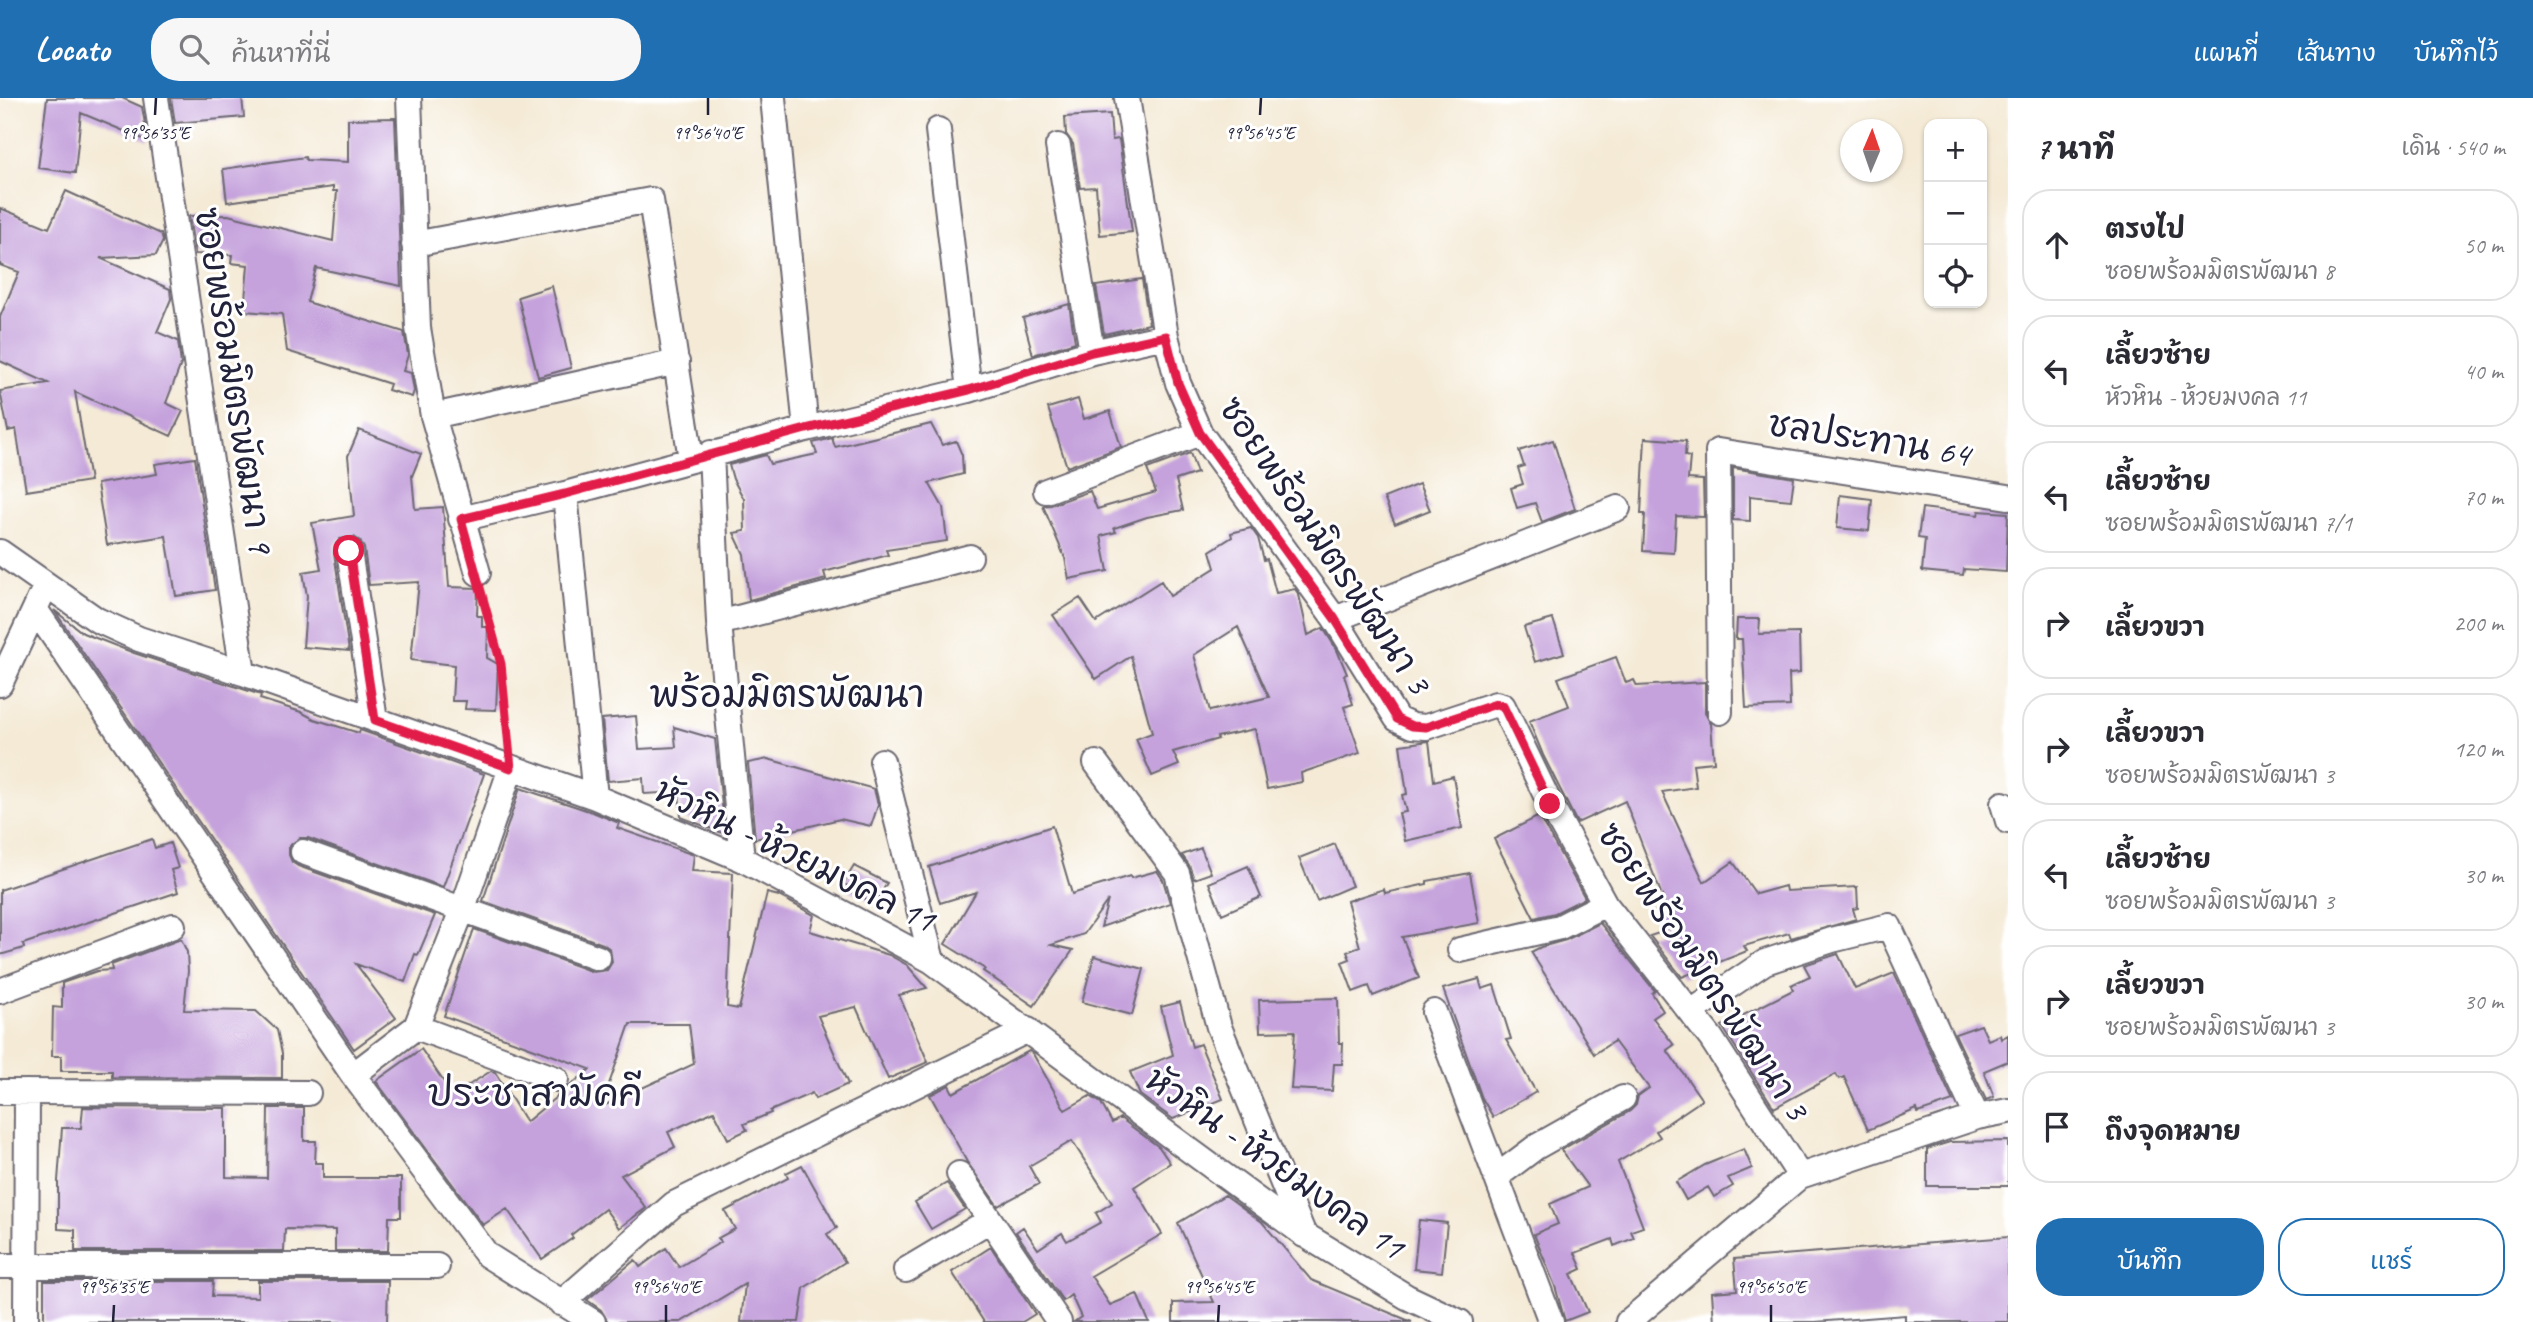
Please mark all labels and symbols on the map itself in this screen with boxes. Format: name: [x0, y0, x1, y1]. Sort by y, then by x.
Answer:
north arrow: [1840, 119, 1903, 182]
text: 99°56'35"E: [120, 122, 192, 144]
text: 99°56'40"E: [673, 122, 745, 144]
text: 99°56'45"E: [1225, 122, 1297, 144]
street label: ซอยพร้อมมิตรพัฒนา 9: [185, 204, 285, 559]
street label: ซอยพร้อมมิตรพัฒนา 3: [1209, 387, 1443, 704]
street label: ชลประทาน 64: [1765, 401, 1976, 478]
route start: [333, 535, 364, 566]
district label: พร้อมมิตรพัฒนา: [649, 671, 925, 718]
street label: หัวหิน - ห้วยมงคล 11: [647, 767, 945, 943]
route end: [1534, 788, 1565, 819]
street label: ซอยพร้อมมิตรพัฒนา 3: [1587, 813, 1821, 1130]
street label: หัวหิน - ห้วยมงคล 11: [1137, 1056, 1416, 1271]
district label: ประชาสามัคคี: [428, 1070, 642, 1117]
text: 99°56'35"E: [79, 1276, 151, 1298]
text: 99°56'40"E: [631, 1276, 703, 1298]
text: 99°56'45"E: [1184, 1276, 1256, 1298]
text: 99°56'50"E: [1736, 1276, 1808, 1298]

